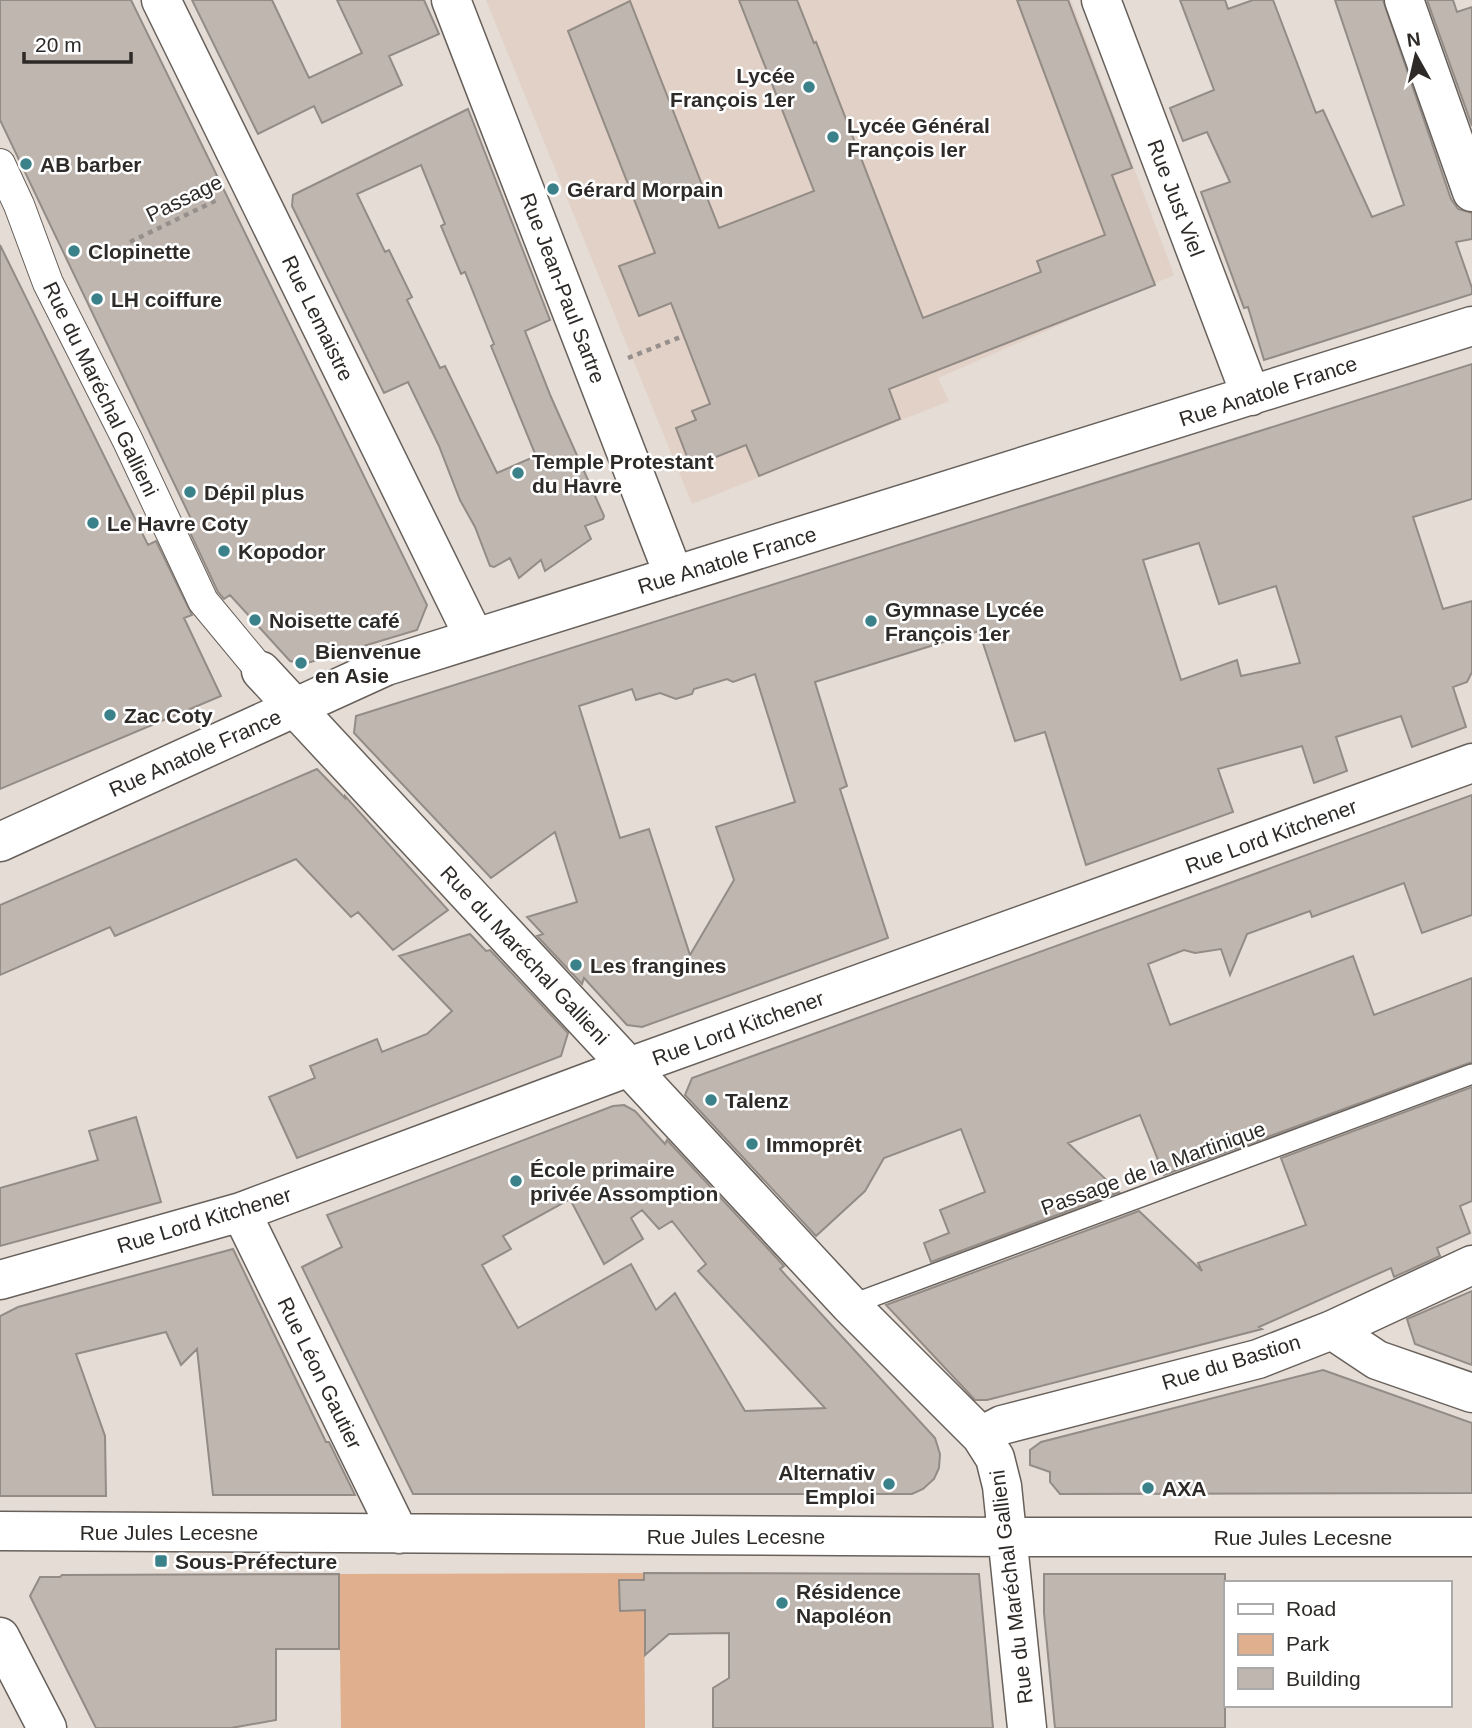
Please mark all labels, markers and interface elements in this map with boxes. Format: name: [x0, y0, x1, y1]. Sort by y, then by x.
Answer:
scale bar: [24, 21, 131, 65]
north arrow: [1381, 21, 1451, 91]
text: N: [1405, 28, 1422, 51]
text: 20 m: [35, 33, 82, 56]
place label: Lycée François 1er: [670, 64, 795, 111]
marker: Lycée François 1er: [801, 79, 817, 95]
place label: Lycée Général François Ier: [847, 114, 990, 161]
marker: Lycée Général François Ier: [825, 129, 841, 145]
street label: Rue Just Viel: [1143, 136, 1209, 260]
place label: AB barber: [40, 153, 142, 176]
marker: AB barber: [18, 156, 34, 172]
street label: Passage: [142, 170, 226, 226]
place label: Gérard Morpain: [567, 178, 723, 201]
marker: Gérard Morpain: [545, 181, 561, 197]
street label: Rue Jean-Paul Sartre: [516, 190, 610, 386]
place label: Clopinette: [88, 240, 191, 263]
marker: Clopinette: [66, 243, 82, 259]
street label: Rue Lemaistre: [278, 252, 358, 384]
street label: Rue du Maréchal Gallieni: [39, 278, 163, 500]
place label: LH coiffure: [111, 288, 222, 311]
marker: LH coiffure: [89, 291, 105, 307]
street label: Rue Anatole France: [1176, 351, 1360, 431]
place label: Temple Protestant du Havre: [532, 450, 714, 497]
marker: Temple Protestant du Havre: [510, 465, 526, 481]
place label: Dépil plus: [204, 481, 304, 504]
marker: Dépil plus: [182, 484, 198, 500]
place label: Le Havre Coty: [107, 512, 249, 535]
marker: Le Havre Coty: [85, 515, 101, 531]
street label: Rue Anatole France: [635, 522, 819, 598]
place label: Kopodor: [238, 540, 325, 563]
marker: Kopodor: [216, 543, 232, 559]
place label: Gymnase Lycée François 1er: [885, 598, 1044, 645]
place label: Noisette café: [269, 609, 400, 632]
marker: Noisette café: [247, 612, 263, 628]
marker: Gymnase Lycée François 1er: [863, 613, 879, 629]
place label: Bienvenue en Asie: [315, 640, 421, 687]
marker: Bienvenue en Asie: [293, 655, 309, 671]
place label: Zac Coty: [124, 704, 213, 727]
street label: Rue Anatole France: [106, 705, 284, 801]
marker: Zac Coty: [102, 707, 118, 723]
street label: Rue Lord Kitchener: [1182, 794, 1360, 878]
street label: Rue du Maréchal Gallieni: [436, 861, 614, 1049]
place label: Les frangines: [590, 954, 727, 977]
marker: Les frangines: [568, 957, 584, 973]
street label: Rue Lord Kitchener: [649, 986, 827, 1070]
place label: Talenz: [725, 1089, 789, 1112]
marker: Talenz: [703, 1092, 719, 1108]
street label: Passage de la Martinique: [1038, 1117, 1268, 1219]
place label: Immoprêt: [766, 1133, 862, 1156]
marker: Immoprêt: [744, 1136, 760, 1152]
place label: École primaire privée Assomption: [530, 1158, 718, 1205]
marker: École primaire privée Assomption: [508, 1173, 524, 1189]
street label: Rue Lord Kitchener: [114, 1183, 294, 1257]
street label: Rue Léon Gautier: [273, 1293, 367, 1453]
street label: Rue du Bastion: [1159, 1330, 1303, 1394]
place label: Alternativ Emploi: [778, 1461, 875, 1508]
street label: Rue du Maréchal Gallieni: [985, 1469, 1037, 1705]
marker: Alternativ Emploi: [881, 1476, 897, 1492]
place label: AXA: [1162, 1477, 1206, 1500]
marker: AXA: [1140, 1480, 1156, 1496]
street label: Rue Jules Lecesne: [80, 1521, 258, 1544]
street label: Rue Jules Lecesne: [647, 1525, 825, 1548]
street label: Rue Jules Lecesne: [1214, 1526, 1392, 1549]
place label: Sous-Préfecture: [175, 1550, 337, 1573]
marker: Sous-Préfecture: [153, 1553, 169, 1569]
place label: Résidence Napoléon: [796, 1580, 901, 1627]
legend: [1224, 1581, 1451, 1707]
marker: Résidence Napoléon: [774, 1595, 790, 1611]
text: Road: [1286, 1597, 1336, 1620]
text: Park: [1286, 1632, 1330, 1655]
text: Building: [1286, 1667, 1361, 1690]

